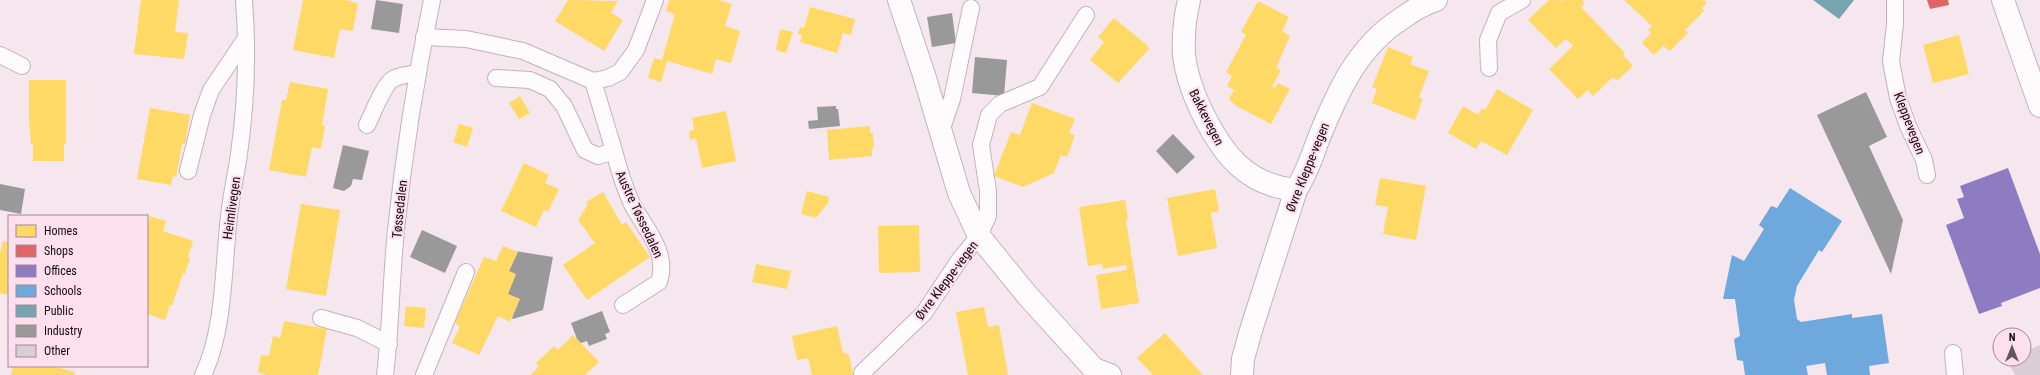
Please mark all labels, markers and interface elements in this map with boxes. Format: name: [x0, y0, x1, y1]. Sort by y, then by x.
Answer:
street label: Bakkevegen: [1186, 87, 1227, 148]
street label: Kleppevegen: [1891, 90, 1928, 156]
street label: Øvre Kleppe-vegen: [1283, 120, 1332, 214]
street label: Austre Tøssedalen: [613, 168, 666, 260]
street label: Heimlivegen: [220, 176, 243, 240]
street label: Tøssedalen: [389, 179, 410, 239]
legend: [8, 215, 148, 367]
text: Homes: [44, 224, 78, 238]
street label: Øvre Kleppe-vegen: [912, 238, 981, 323]
text: Shops: [44, 244, 73, 258]
text: Offices: [44, 264, 77, 278]
text: Schools: [44, 284, 82, 298]
text: Public: [44, 304, 74, 318]
text: Industry: [44, 324, 82, 338]
north arrow: [1992, 327, 2032, 367]
text: N: [2009, 331, 2016, 344]
text: Other: [44, 344, 70, 358]

